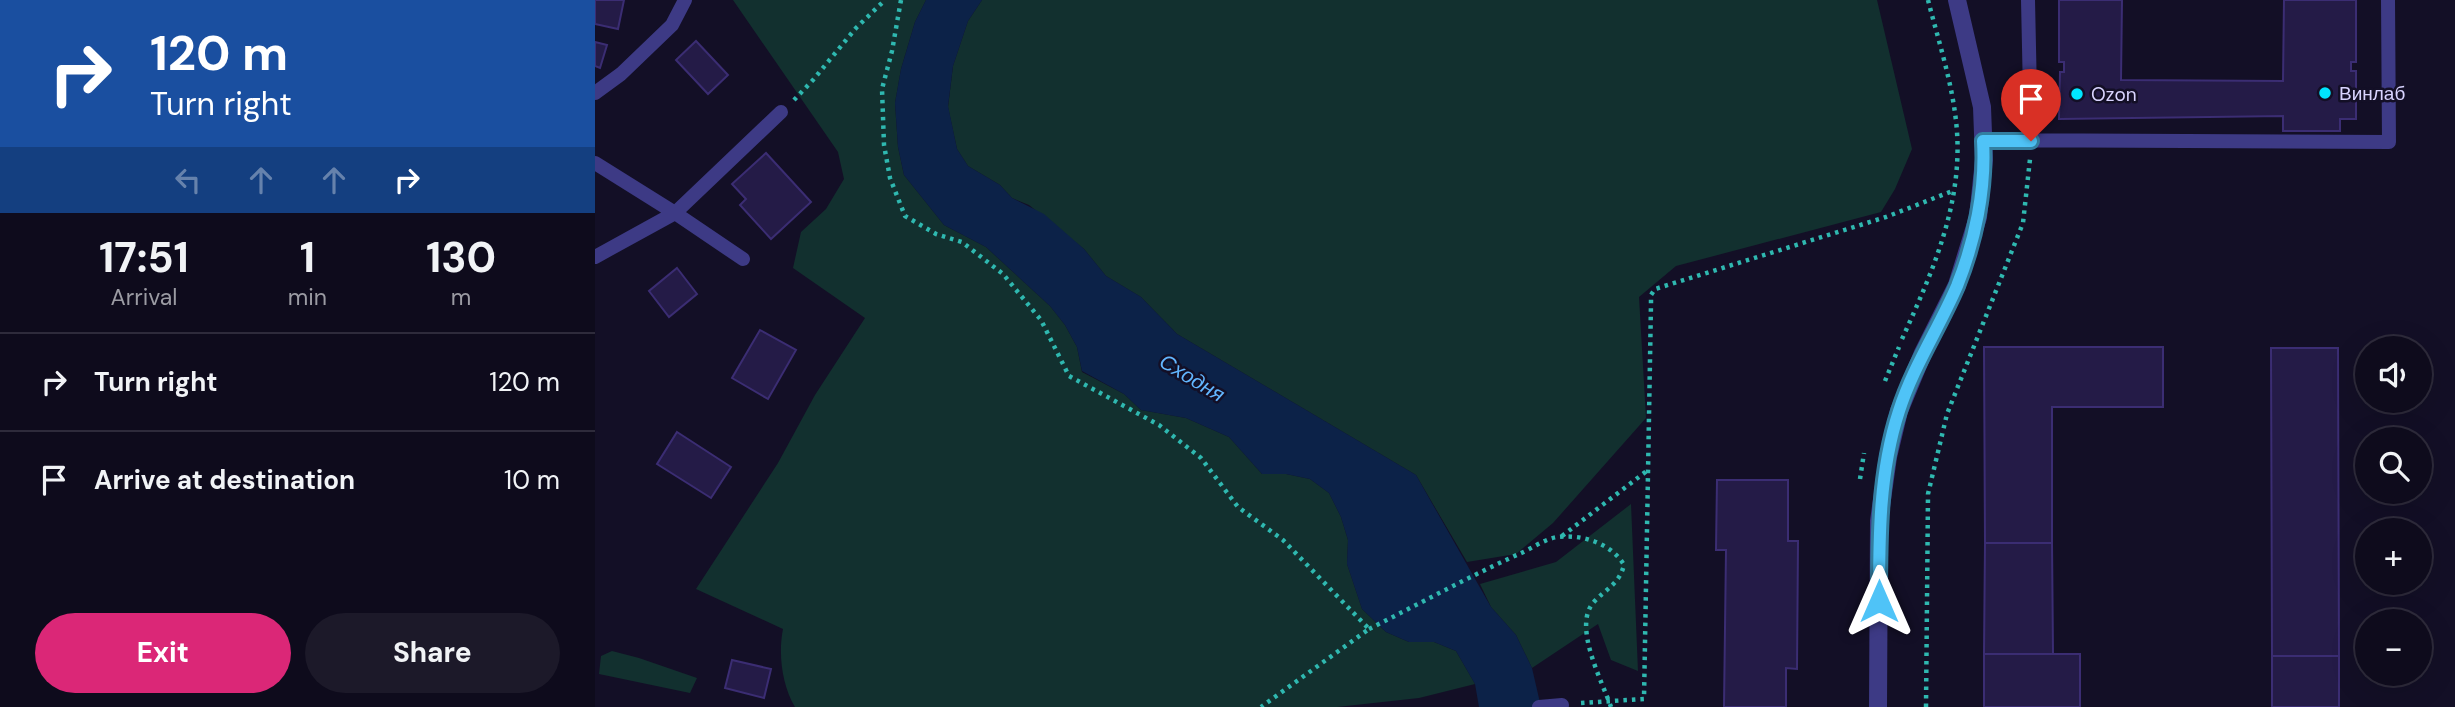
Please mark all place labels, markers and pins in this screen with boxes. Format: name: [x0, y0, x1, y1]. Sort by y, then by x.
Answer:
pin: [2001, 69, 2061, 141]
place label: Винлаб: [2339, 81, 2405, 106]
place label: Ozon: [2091, 82, 2137, 107]
marker: Винлаб: [2317, 85, 2333, 101]
marker: Ozon: [2069, 86, 2085, 102]

